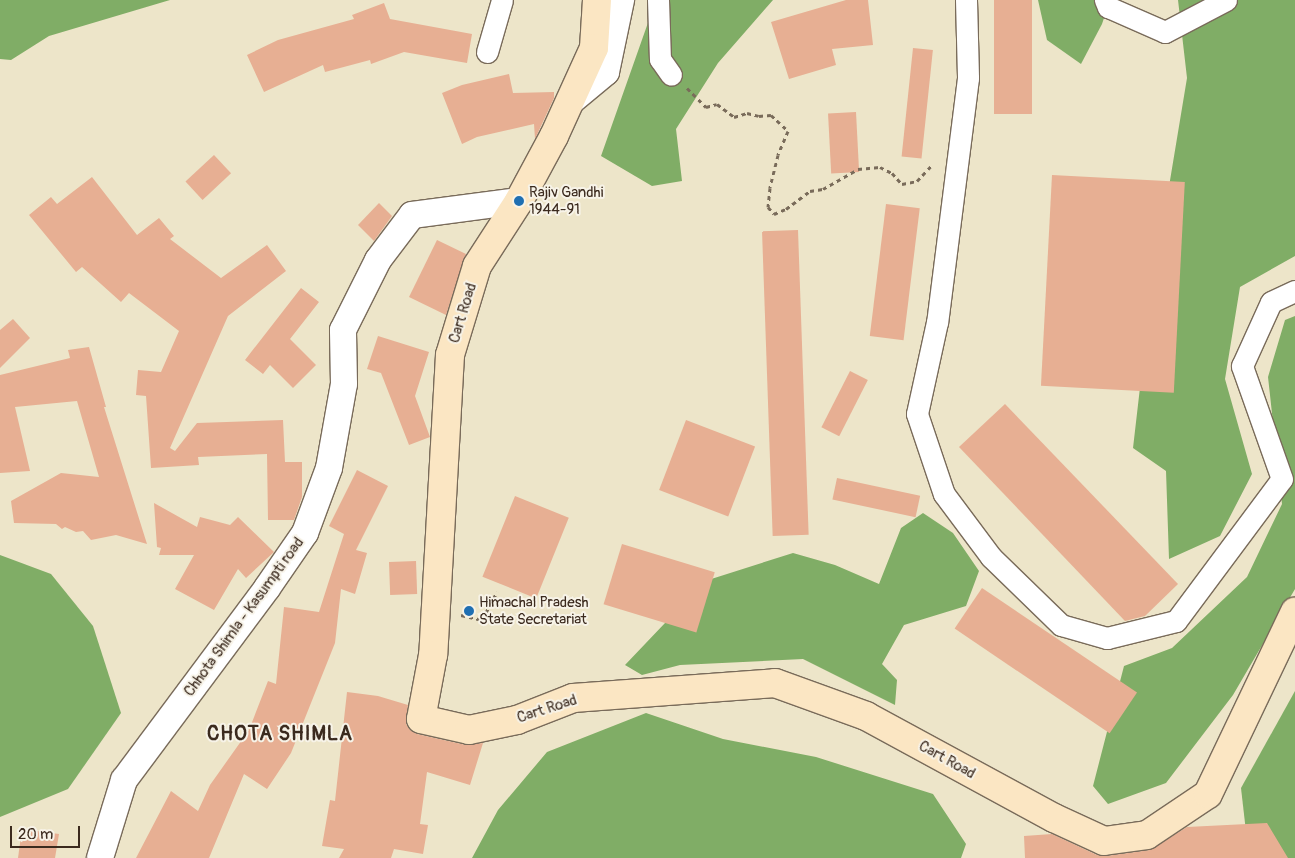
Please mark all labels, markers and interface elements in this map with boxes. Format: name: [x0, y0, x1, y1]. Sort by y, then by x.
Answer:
place label: Rajiv Gandhi 1944-91: [529, 183, 603, 218]
marker: Rajiv Gandhi 1944-91: [513, 195, 525, 207]
street label: Cart Road: [445, 281, 481, 345]
street label: Chhota Shimla - Kasumpti road: [180, 534, 308, 700]
place label: Himachal Pradesh State Secretariat: [479, 593, 588, 628]
marker: Himachal Pradesh State Secretariat: [463, 605, 475, 617]
street label: Cart Road: [515, 691, 579, 727]
district label: CHOTA SHIMLA: [205, 721, 355, 745]
street label: Cart Road: [916, 737, 978, 783]
scale bar: [12, 816, 82, 848]
text: 20 m: [18, 825, 53, 844]

